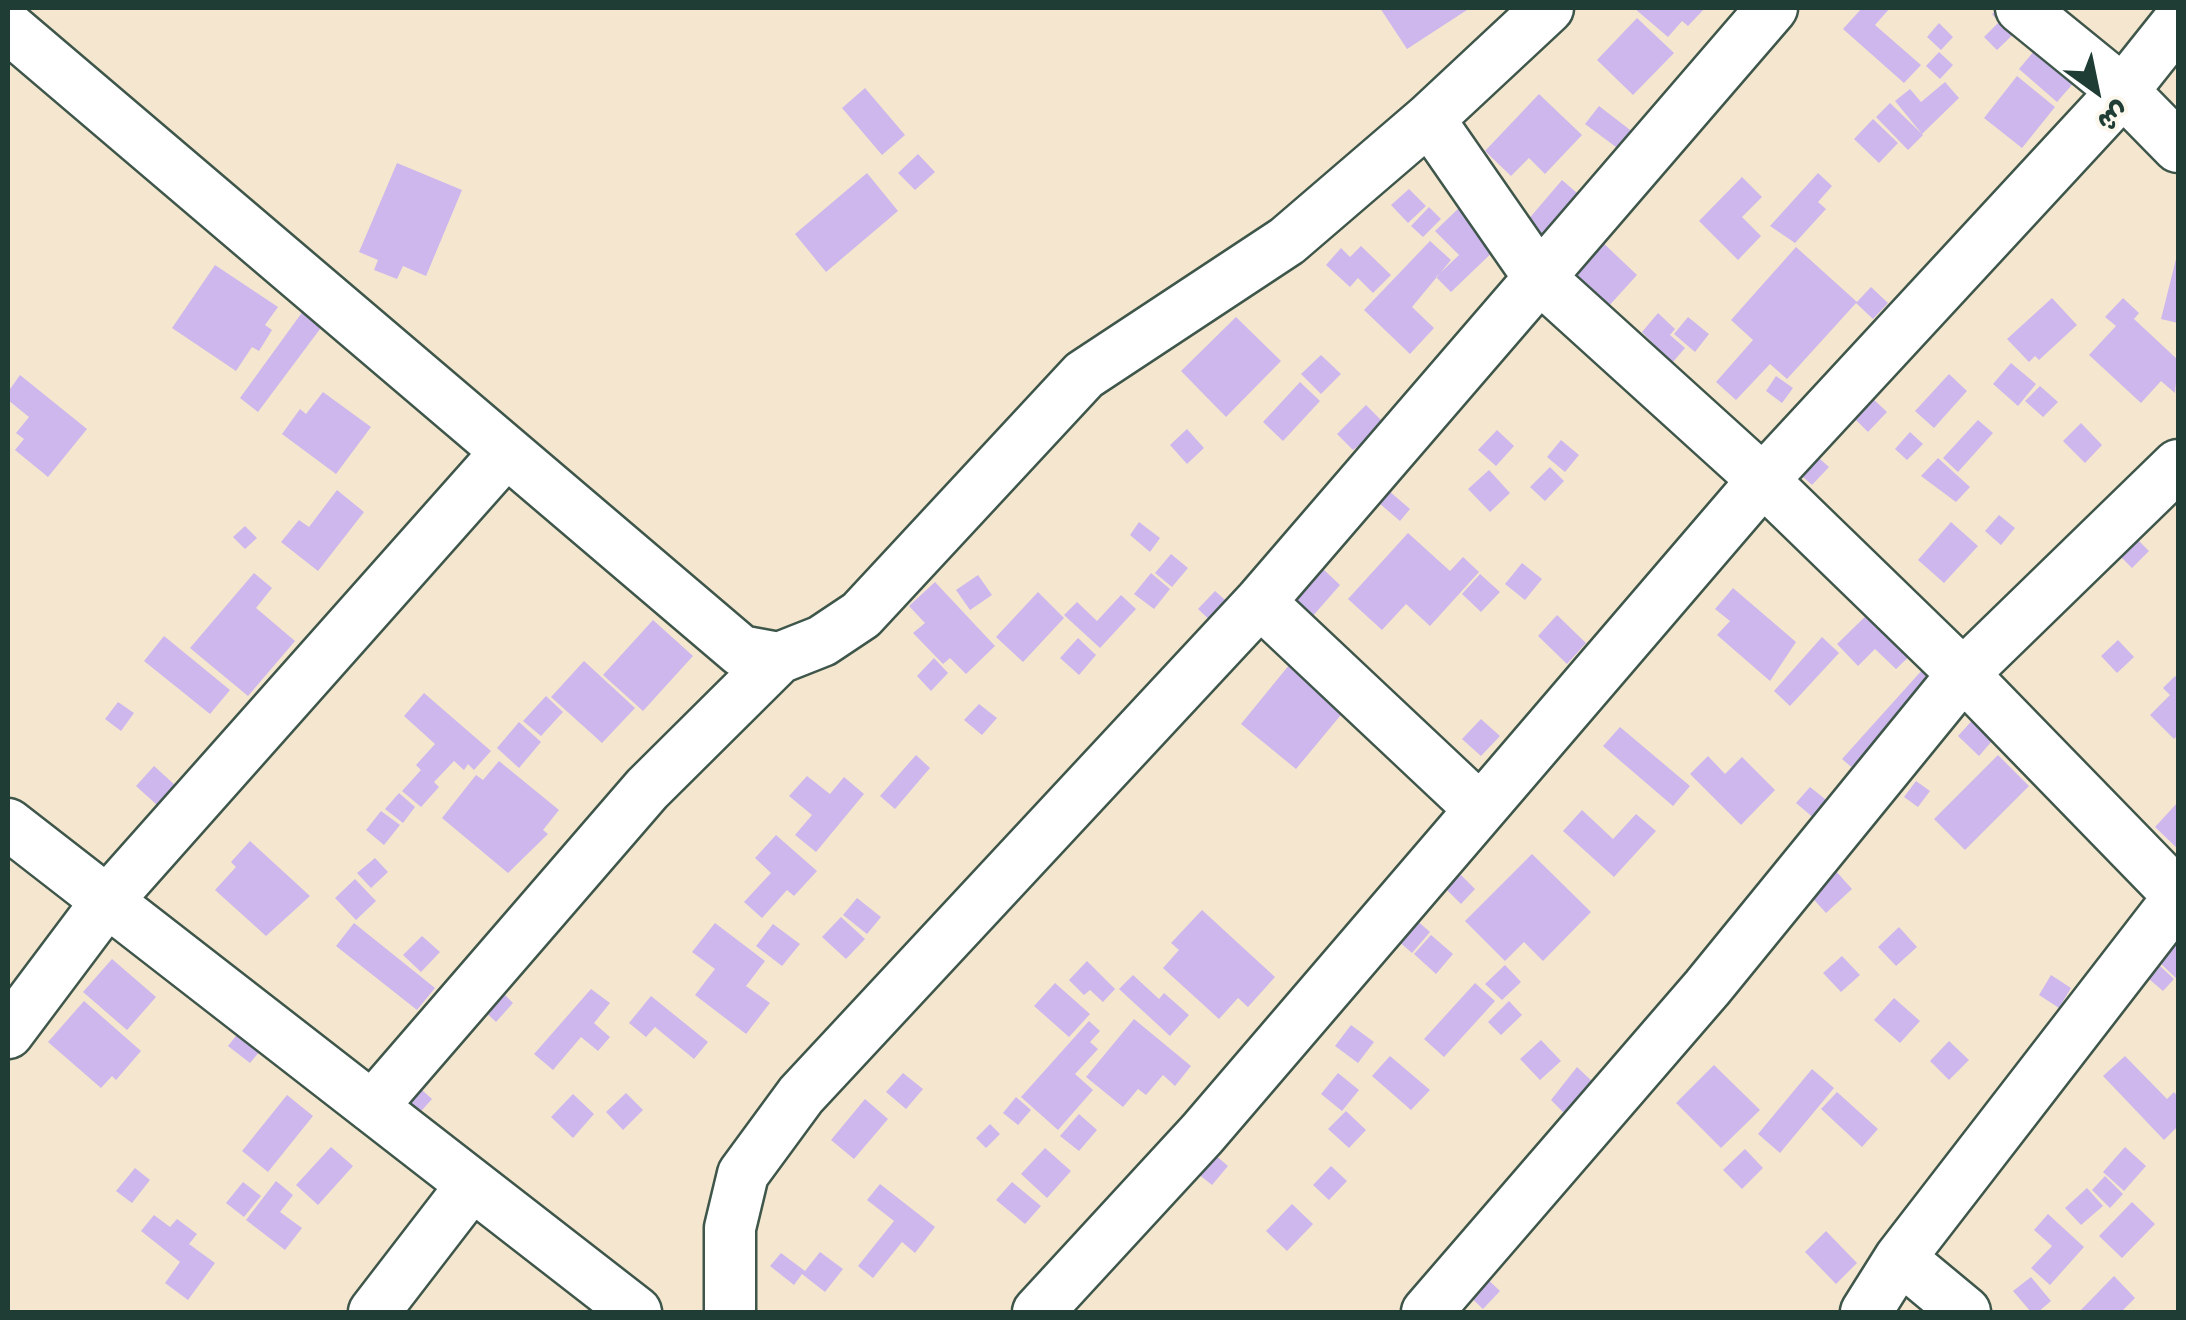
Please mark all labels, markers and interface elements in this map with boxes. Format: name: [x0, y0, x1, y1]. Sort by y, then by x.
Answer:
north arrow: [2046, 40, 2146, 140]
text: ش: [2087, 88, 2138, 143]

